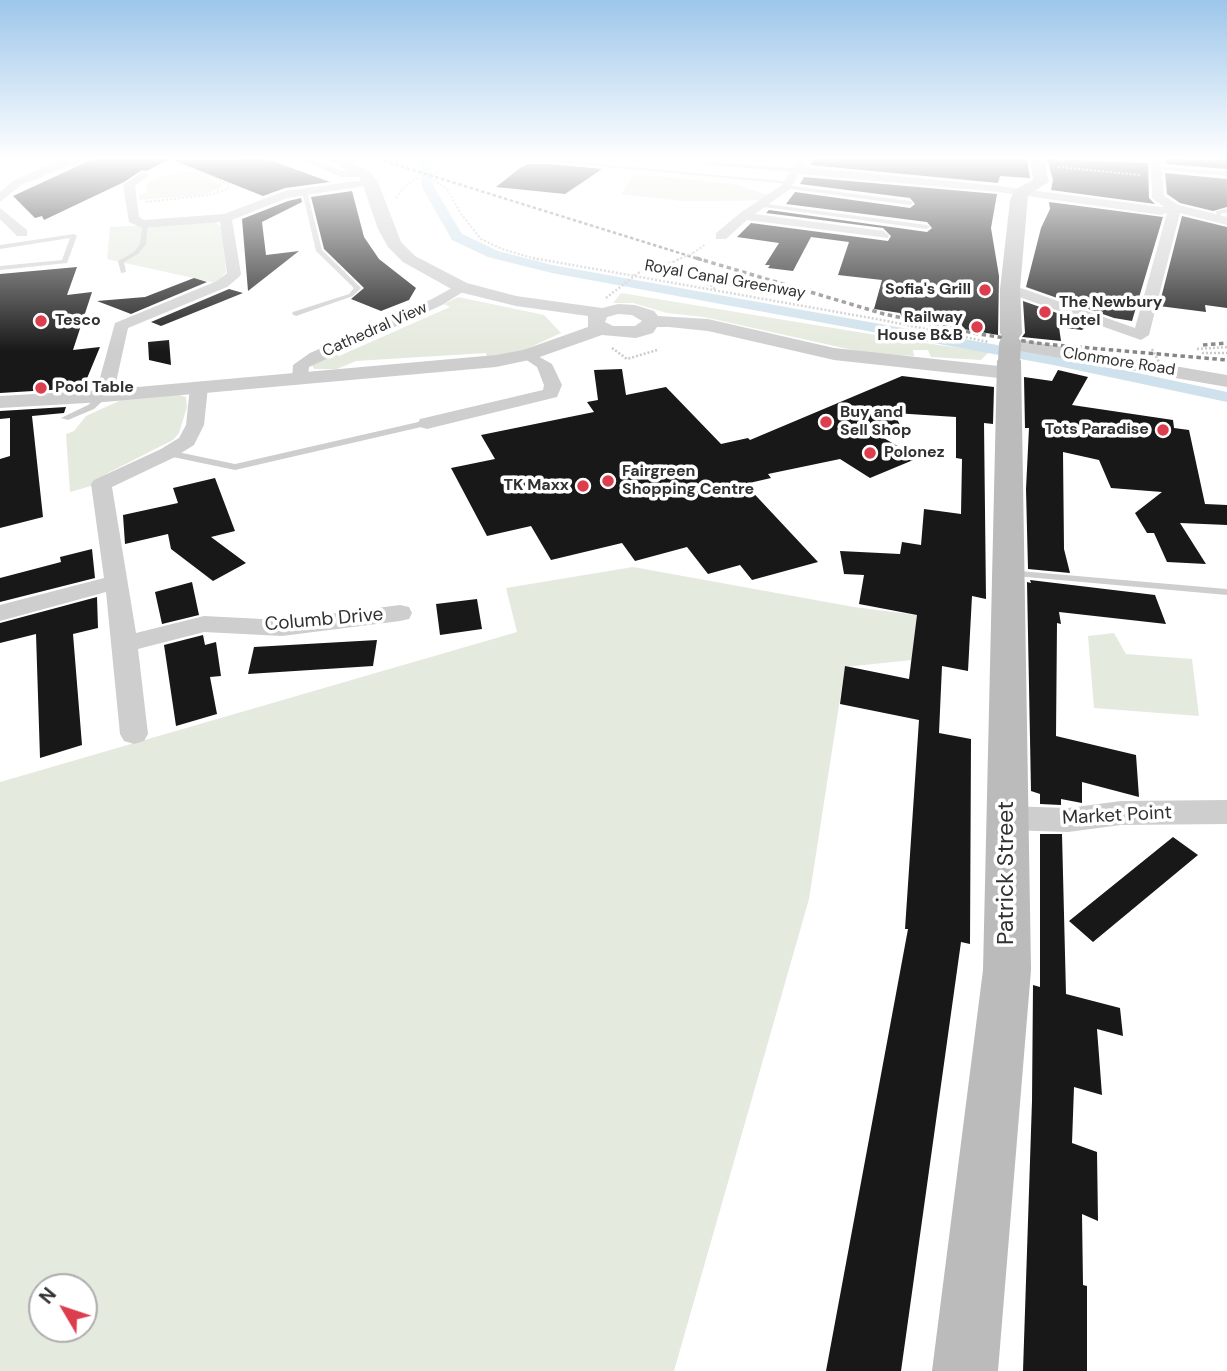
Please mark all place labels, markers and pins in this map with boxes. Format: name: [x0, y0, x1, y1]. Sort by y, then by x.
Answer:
place label: Sofia's Grill: [885, 280, 971, 300]
marker: Sofia's Grill: [977, 282, 993, 298]
place label: The Newbury Hotel: [1059, 293, 1162, 331]
marker: The Newbury Hotel: [1037, 304, 1053, 320]
place label: Railway House B&B: [877, 308, 963, 346]
place label: Tesco: [55, 311, 101, 331]
marker: Tesco: [33, 313, 49, 329]
marker: Railway House B&B: [969, 319, 985, 335]
place label: Pool Table: [55, 378, 134, 398]
marker: Pool Table: [33, 380, 49, 396]
place label: Buy and Sell Shop: [840, 403, 911, 441]
marker: Buy and Sell Shop: [818, 414, 834, 430]
place label: Tots Paradise: [1045, 420, 1149, 440]
marker: Tots Paradise: [1155, 422, 1171, 438]
place label: Polonez: [884, 443, 945, 463]
marker: Polonez: [862, 445, 878, 461]
place label: Fairgreen Shopping Centre: [622, 462, 754, 500]
marker: Fairgreen Shopping Centre: [600, 473, 616, 489]
place label: TK Maxx: [503, 476, 569, 496]
marker: TK Maxx: [575, 478, 591, 494]

